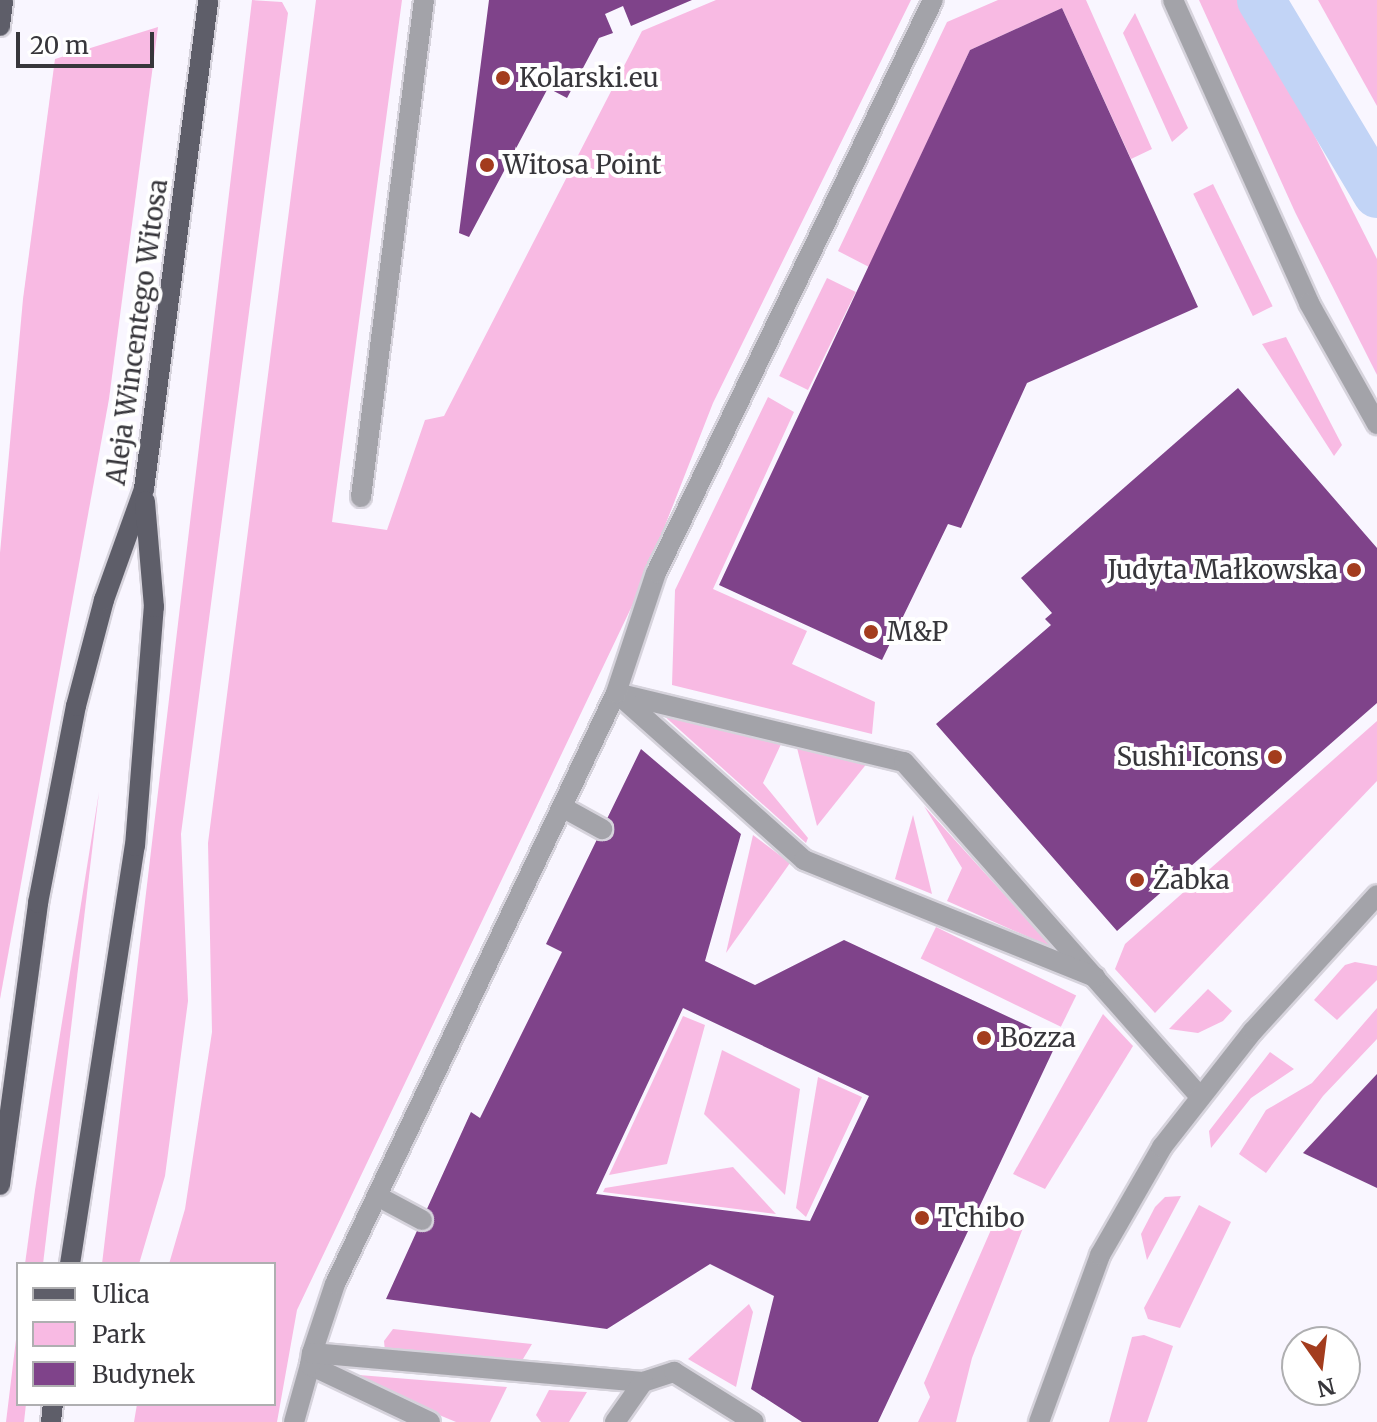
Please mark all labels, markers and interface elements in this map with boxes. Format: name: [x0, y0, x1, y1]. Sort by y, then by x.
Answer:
scale bar: [20, 16, 158, 66]
text: 20 m: [30, 30, 89, 61]
place label: Kolarski.eu: [519, 62, 659, 94]
marker: Kolarski.eu: [494, 69, 512, 87]
place label: Witosa Point: [503, 149, 662, 181]
marker: Witosa Point: [478, 156, 496, 174]
street label: Aleja Wincentego Witosa: [100, 177, 174, 487]
place label: Judyta Małkowska: [1107, 554, 1338, 586]
marker: Judyta Małkowska: [1345, 561, 1363, 579]
place label: M&P: [887, 616, 948, 648]
marker: M&P: [862, 623, 880, 641]
place label: Sushi Icons: [1116, 741, 1259, 773]
marker: Sushi Icons: [1266, 748, 1284, 766]
place label: Żabka: [1153, 864, 1230, 896]
marker: Żabka: [1128, 871, 1146, 889]
place label: Bozza: [1000, 1022, 1076, 1054]
marker: Bozza: [975, 1029, 993, 1047]
place label: Tchibo: [938, 1202, 1025, 1234]
marker: Tchibo: [913, 1209, 931, 1227]
legend: [16, 1262, 276, 1406]
text: Ulica: [92, 1279, 150, 1310]
text: Park: [92, 1319, 145, 1350]
north arrow: [1281, 1326, 1361, 1406]
text: Budynek: [92, 1359, 195, 1390]
text: N: [1315, 1372, 1338, 1403]

